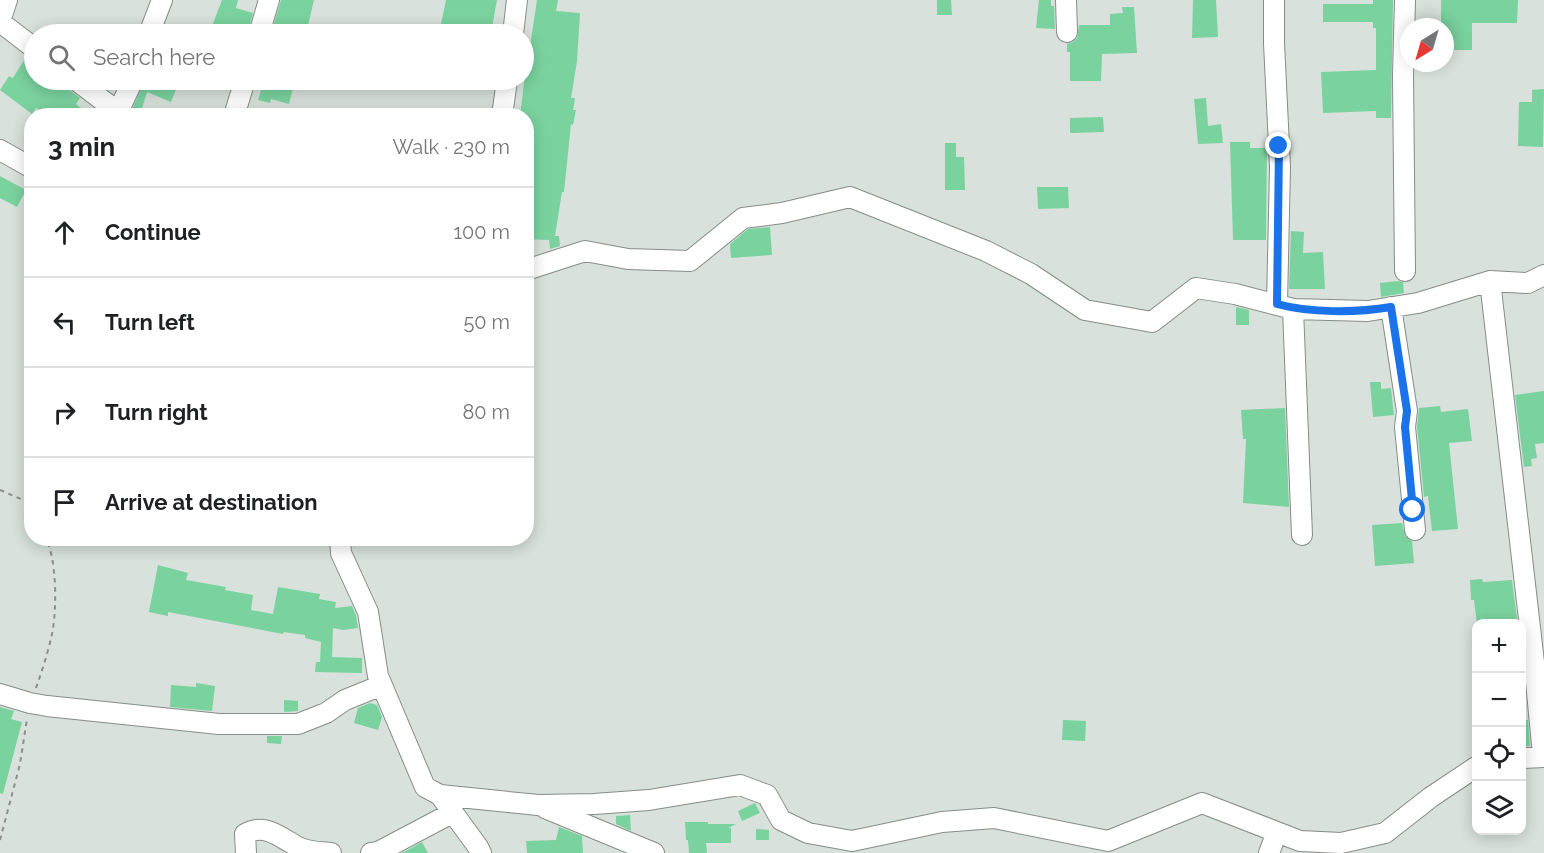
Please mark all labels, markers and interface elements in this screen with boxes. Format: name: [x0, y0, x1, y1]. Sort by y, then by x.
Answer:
north arrow: [1400, 18, 1454, 72]
search box: [24, 24, 534, 90]
icon: search: [45, 41, 78, 74]
text: Search here: [93, 44, 215, 70]
text: 3 min: [48, 132, 115, 162]
route end: [1265, 132, 1291, 158]
text: Walk · 230 m: [392, 135, 510, 159]
icon: ahead: [48, 216, 81, 249]
text: Continue: [105, 219, 201, 245]
text: 100 m: [453, 220, 510, 244]
icon: left: [48, 306, 81, 339]
text: Turn left: [105, 309, 195, 335]
text: 50 m: [463, 310, 510, 334]
icon: right: [48, 396, 81, 429]
text: Turn right: [105, 399, 208, 425]
text: 80 m: [462, 400, 510, 424]
icon: arrive: [48, 486, 81, 519]
text: Arrive at destination: [105, 489, 318, 515]
route start: [1399, 496, 1425, 522]
map controls: [1472, 619, 1526, 835]
button: +: [1472, 619, 1526, 673]
button: −: [1472, 673, 1526, 727]
button: locate: [1472, 727, 1526, 781]
button: layers: [1472, 781, 1526, 835]

